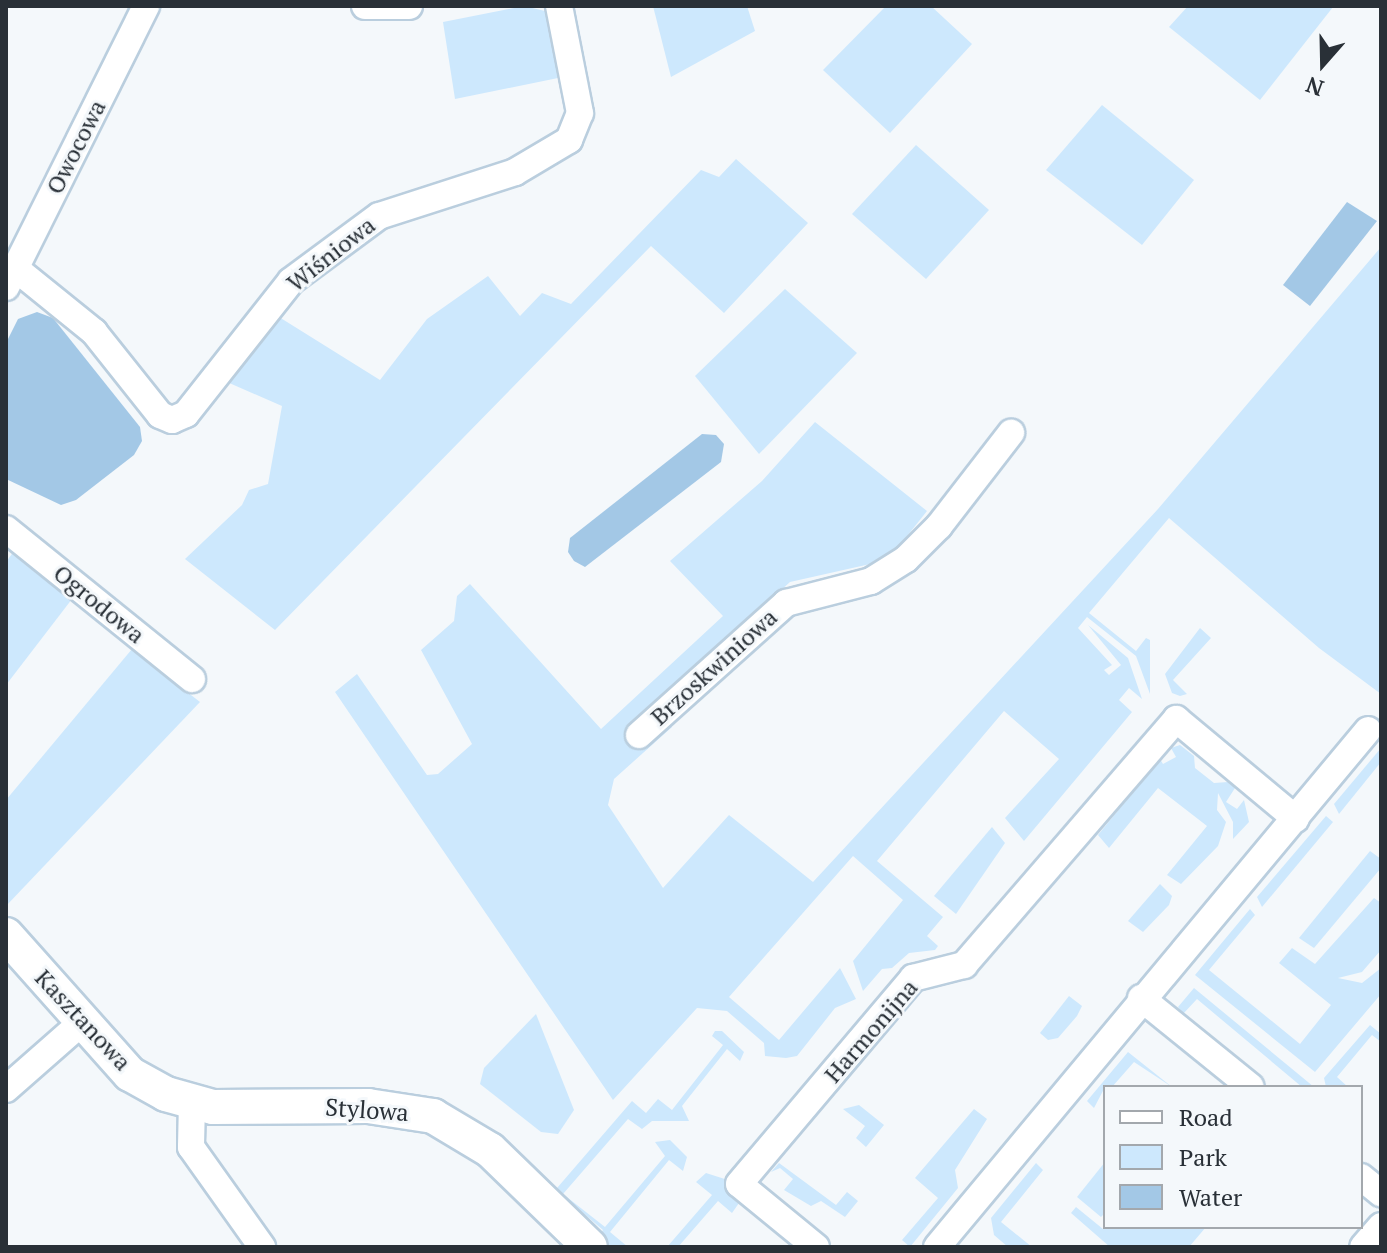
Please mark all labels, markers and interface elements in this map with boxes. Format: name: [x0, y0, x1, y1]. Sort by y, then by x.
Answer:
north arrow: [1283, 24, 1363, 104]
text: N: [1302, 71, 1327, 104]
street label: Owocowa: [40, 95, 112, 199]
street label: Wiśniowa: [281, 211, 381, 297]
street label: Ogrodowa: [48, 559, 150, 649]
street label: Brzoskwiniowa: [645, 603, 783, 731]
street label: Kasztanowa: [29, 964, 137, 1076]
street label: Harmonijna: [818, 973, 924, 1089]
legend: [1103, 1085, 1363, 1229]
street label: Stylowa: [324, 1093, 410, 1127]
text: Road: [1179, 1101, 1233, 1133]
text: Park: [1179, 1141, 1227, 1173]
text: Water: [1179, 1181, 1242, 1213]

